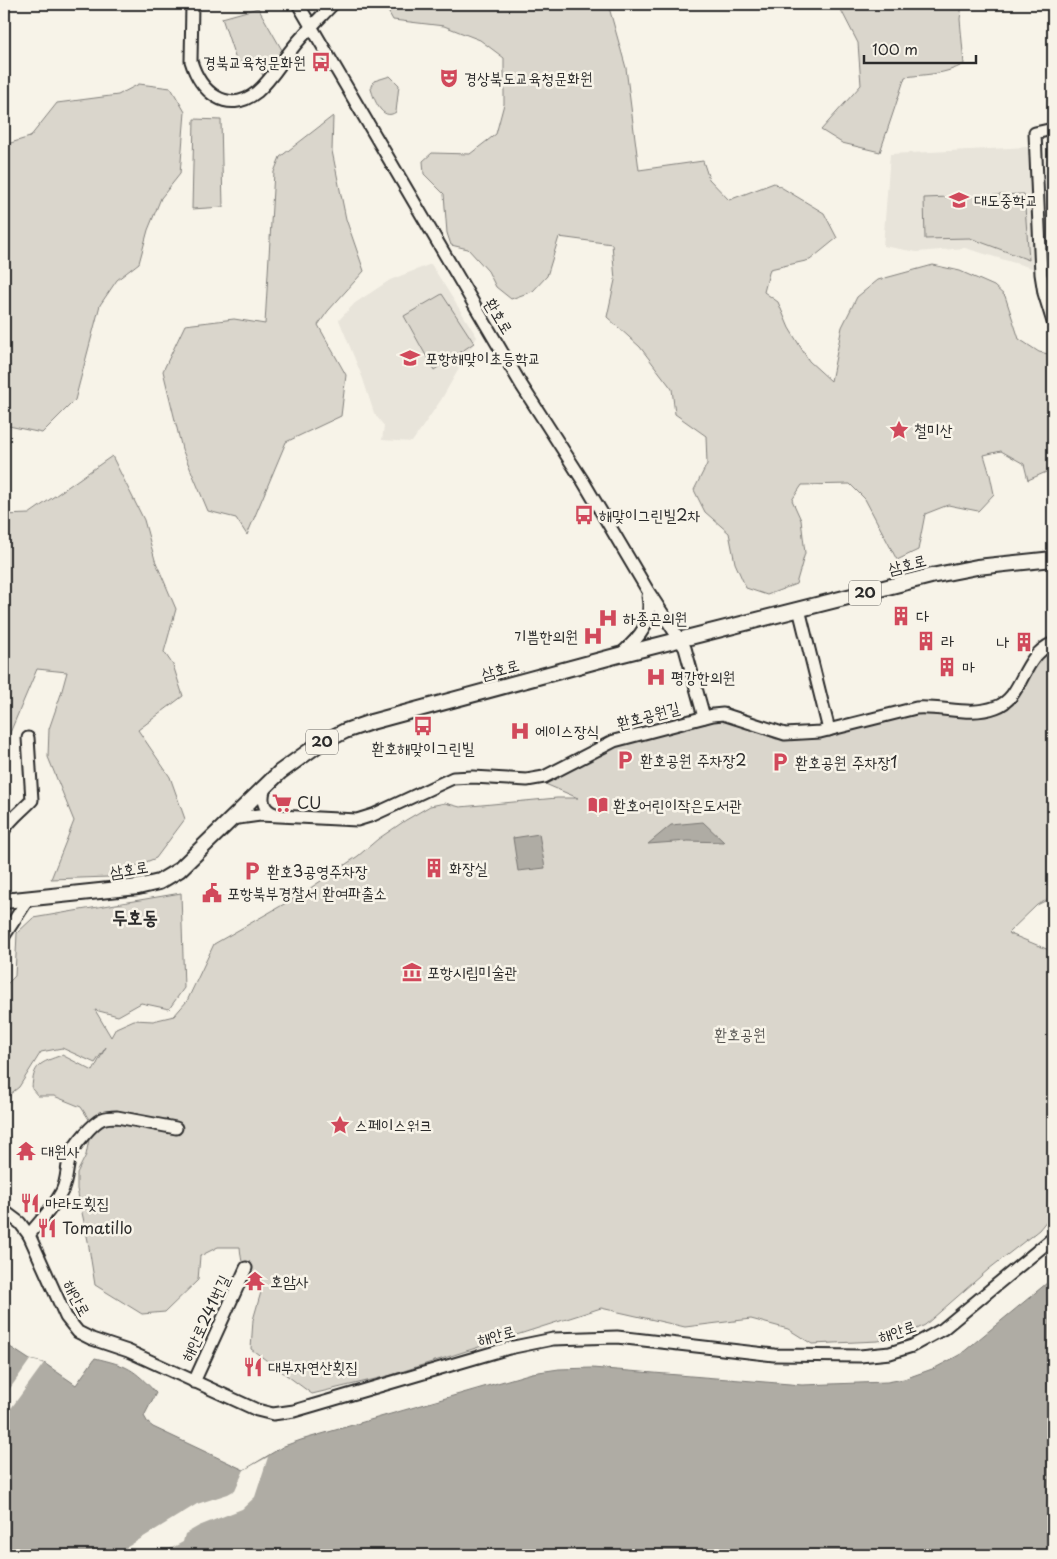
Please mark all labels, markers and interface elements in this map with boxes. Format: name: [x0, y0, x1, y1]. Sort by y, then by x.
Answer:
scale bar: [864, 32, 977, 64]
text: 100 m: [872, 37, 918, 60]
place label: 경북교육청문화원: [203, 49, 306, 73]
bus stop icon: 경북교육청문화원: [310, 51, 332, 73]
place label: 경상북도교육청문화원: [464, 65, 593, 89]
theatre icon: 경상북도교육청문화원: [438, 67, 460, 89]
place label: 대도중학교: [974, 187, 1038, 211]
school or university icon: 대도중학교: [948, 189, 970, 211]
street label: 환호로: [480, 293, 520, 338]
place label: 포항해맞이초등학교: [425, 345, 541, 369]
school or university icon: 포항해맞이초등학교: [399, 347, 421, 369]
place label: 철미산: [914, 417, 953, 441]
place icon: 철미산: [888, 419, 910, 441]
place label: 해맞이그린빌2차: [599, 502, 701, 526]
bus stop icon: 해맞이그린빌2차: [573, 504, 595, 526]
street label: 삼호로: [885, 547, 928, 579]
road number: 20: [849, 580, 881, 606]
place label: 다: [916, 603, 929, 627]
place label: 하종곤의원: [623, 605, 687, 629]
building icon: 다: [890, 605, 912, 627]
hospital icon: 하종곤의원: [597, 607, 619, 629]
place label: 기쁨한의원: [514, 623, 578, 647]
hospital icon: 기쁨한의원: [582, 625, 604, 647]
place label: 라: [941, 628, 954, 652]
place label: 나: [996, 629, 1009, 653]
building icon: 라: [915, 630, 937, 652]
building icon: 나: [1013, 631, 1035, 653]
street label: 삼호로: [478, 651, 522, 685]
place label: 마: [962, 654, 975, 678]
building icon: 마: [936, 656, 958, 678]
place label: 평강한의원: [671, 664, 735, 688]
hospital icon: 평강한의원: [645, 666, 667, 688]
street label: 환호공원길: [614, 694, 682, 734]
bus stop icon: 환호해맞이그린빌: [412, 715, 434, 737]
place label: 에이스장식: [535, 718, 599, 742]
hospital icon: 에이스장식: [509, 720, 531, 742]
road number: 20: [306, 730, 338, 754]
place label: 환호해맞이그린빌: [372, 735, 475, 759]
place label: 환호공원 주차장2: [640, 747, 747, 771]
parking icon: 환호공원 주차장2: [614, 749, 636, 771]
place label: 환호공원 주차장1: [795, 749, 898, 773]
parking icon: 환호공원 주차장1: [769, 751, 791, 773]
place label: CU: [297, 790, 321, 814]
supermarket icon: CU: [271, 792, 293, 814]
place label: 환호어린이작은도서관: [613, 792, 742, 816]
library icon: 환호어린이작은도서관: [587, 794, 609, 816]
street label: 삼호로: [108, 853, 150, 883]
place label: 화장실: [449, 855, 488, 879]
building icon: 화장실: [423, 857, 445, 879]
place label: 환호3공영주차장: [267, 858, 368, 882]
parking icon: 환호3공영주차장: [241, 860, 263, 882]
place label: 포항북부경찰서 환여파출소: [227, 880, 387, 904]
public building icon: 포항북부경찰서 환여파출소: [201, 882, 223, 904]
district label: 두호동: [112, 902, 158, 930]
place label: 포항시립미술관: [427, 959, 517, 983]
museum icon: 포항시립미술관: [401, 961, 423, 983]
park label: 환호공원: [714, 1021, 766, 1045]
place label: 스페이스워크: [355, 1112, 432, 1136]
place icon: 스페이스워크: [329, 1114, 351, 1136]
place label: 대원사: [41, 1138, 80, 1162]
temple icon: 대원사: [15, 1140, 37, 1162]
place label: 마라도횟집: [45, 1190, 109, 1214]
restaurant icon: 마라도횟집: [19, 1192, 41, 1214]
place label: Tomatillo: [62, 1215, 133, 1239]
restaurant icon: Tomatillo: [36, 1217, 58, 1239]
place label: 호암사: [270, 1268, 309, 1292]
street label: 해안로241번길: [174, 1270, 235, 1365]
temple icon: 호암사: [244, 1270, 266, 1292]
street label: 해안로: [58, 1275, 98, 1320]
street label: 해안로: [875, 1313, 919, 1347]
street label: 해안로: [474, 1317, 518, 1351]
place label: 대부자연산횟집: [268, 1354, 358, 1378]
restaurant icon: 대부자연산횟집: [242, 1356, 264, 1378]

